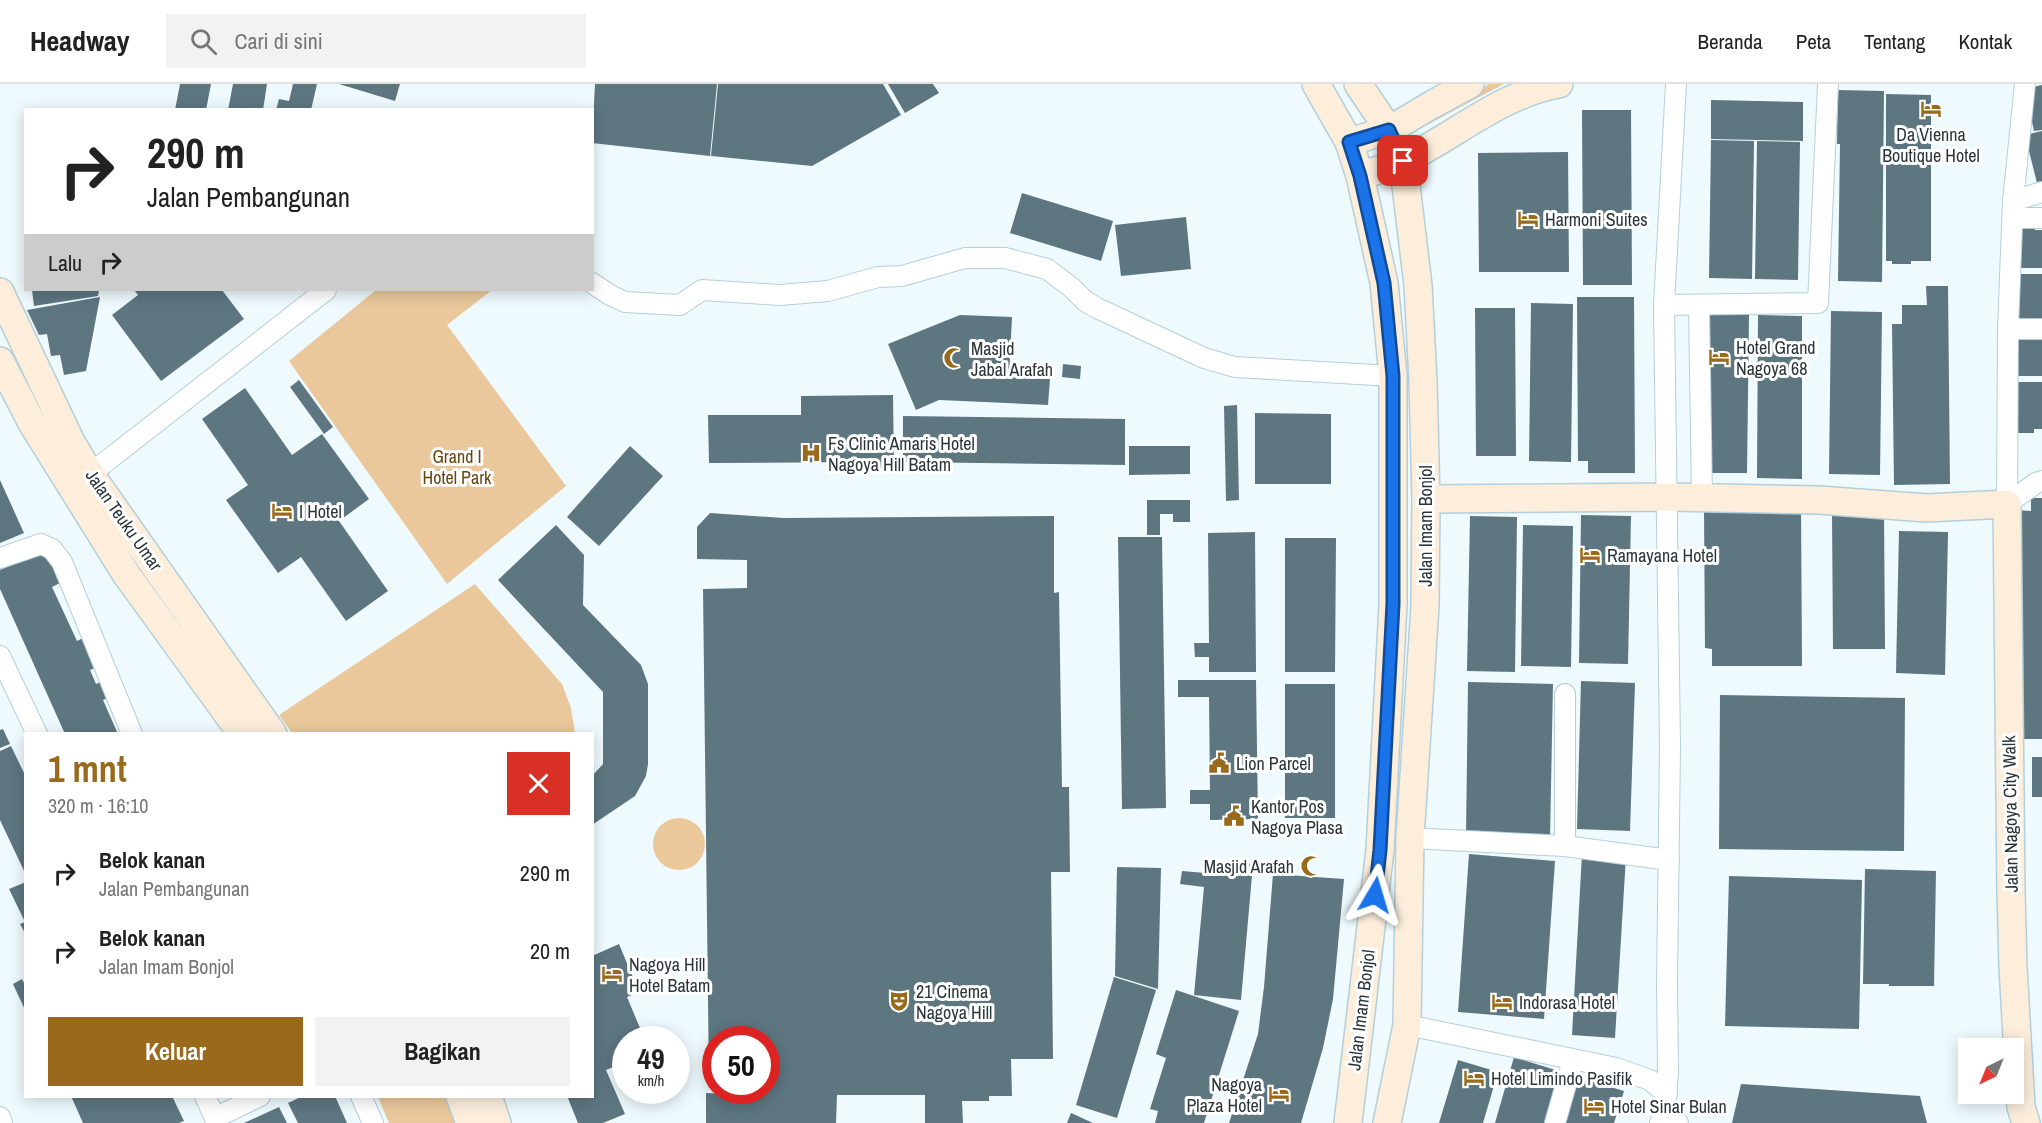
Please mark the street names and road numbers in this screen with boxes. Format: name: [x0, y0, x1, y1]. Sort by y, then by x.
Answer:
street label: Jalan Teuku Umar: [80, 464, 168, 576]
street label: Jalan Imam Bonjol: [1413, 465, 1438, 587]
street label: Jalan Nagoya City Walk: [1996, 735, 2024, 893]
street label: Jalan Imam Bonjol: [1341, 948, 1381, 1072]

